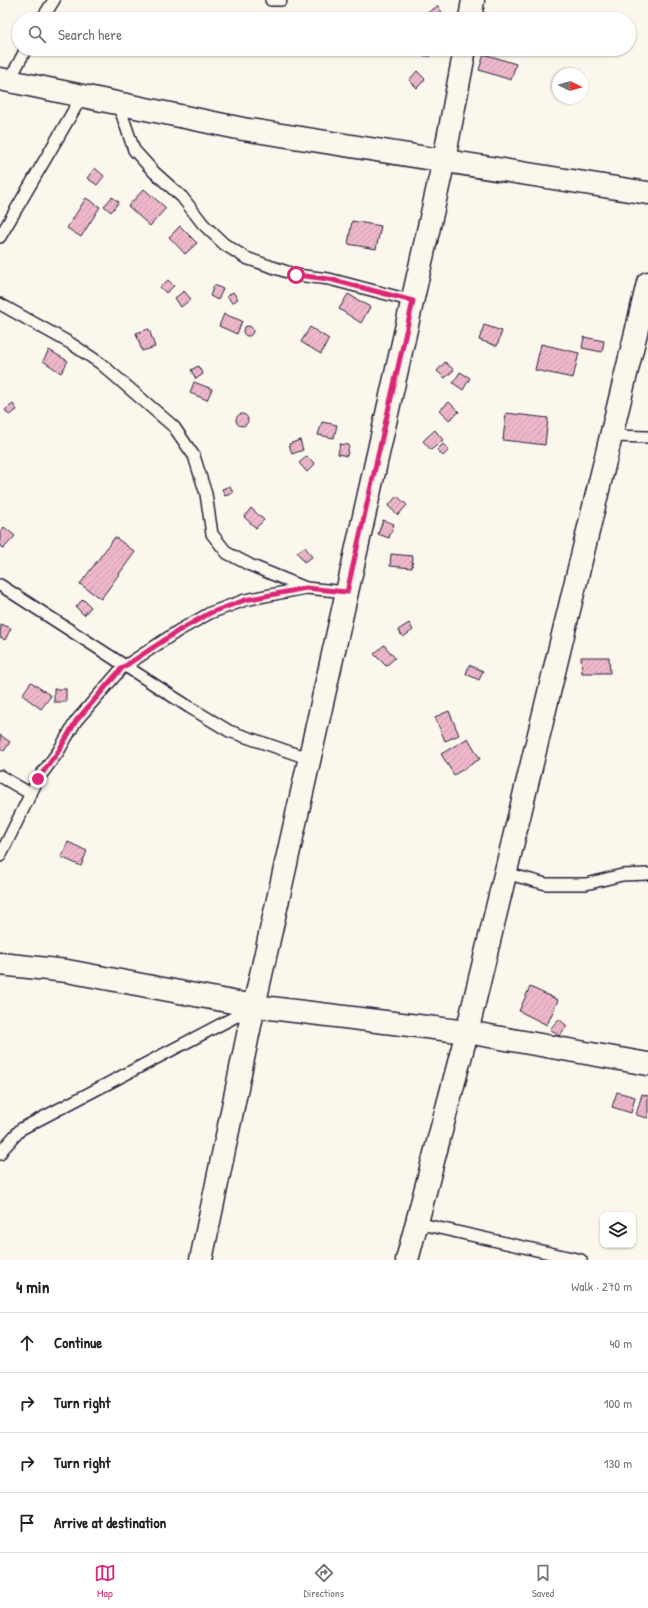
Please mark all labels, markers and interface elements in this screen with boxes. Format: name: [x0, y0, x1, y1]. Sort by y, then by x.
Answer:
search box: [12, 12, 636, 56]
icon: search: [26, 23, 48, 45]
text: Search here: [58, 24, 122, 45]
north arrow: [552, 68, 588, 104]
route start: [287, 266, 305, 284]
route end: [29, 770, 47, 788]
map controls: [600, 1212, 636, 1248]
button: layers: [600, 1212, 636, 1248]
text: 4 min: [16, 1275, 49, 1298]
text: Walk · 270 m: [571, 1277, 632, 1295]
icon: ahead: [16, 1332, 38, 1354]
text: Continue: [54, 1332, 102, 1353]
text: 40 m: [609, 1334, 632, 1352]
icon: right: [16, 1392, 38, 1414]
text: Turn right: [54, 1392, 110, 1413]
text: 100 m: [604, 1394, 632, 1412]
icon: right: [16, 1452, 38, 1474]
text: Turn right: [54, 1452, 110, 1473]
text: 130 m: [604, 1454, 632, 1472]
icon: arrive: [16, 1512, 38, 1534]
text: Arrive at destination: [54, 1512, 166, 1533]
tab: Map: [94, 1562, 116, 1600]
tab: Directions: [304, 1562, 344, 1600]
tab: Saved: [532, 1562, 554, 1600]

